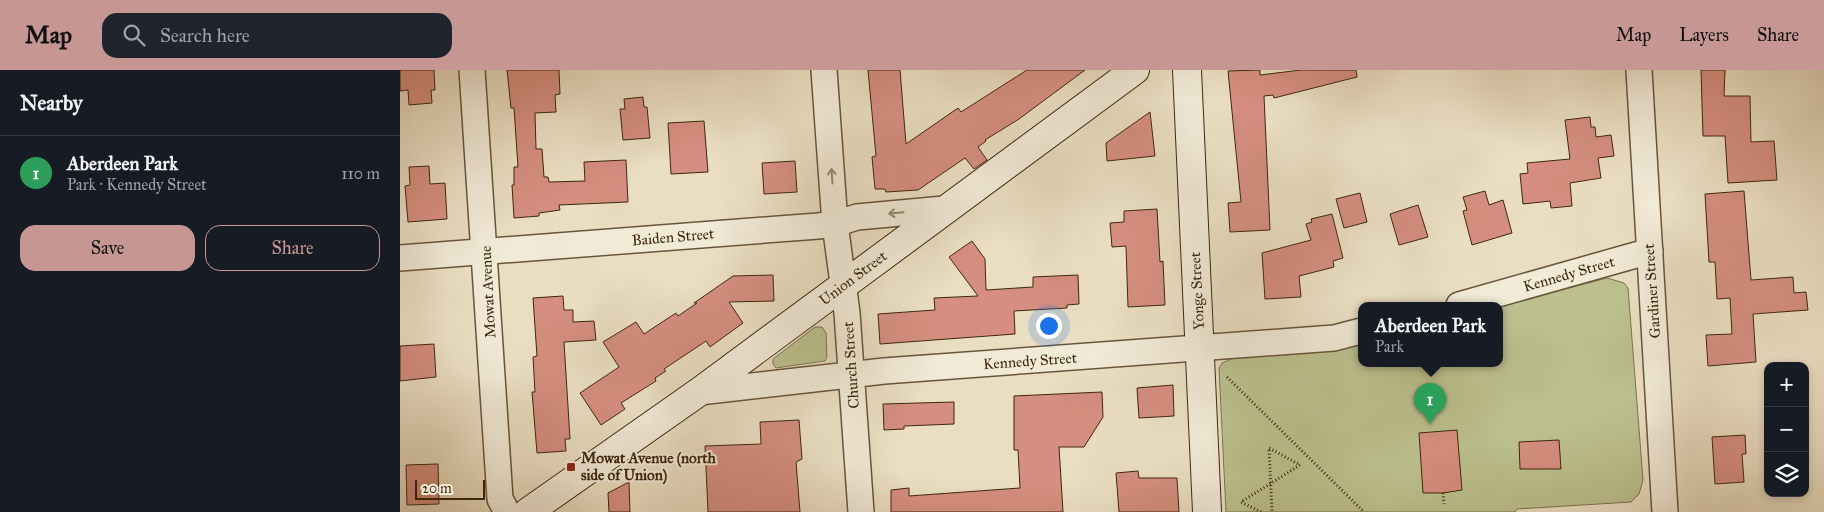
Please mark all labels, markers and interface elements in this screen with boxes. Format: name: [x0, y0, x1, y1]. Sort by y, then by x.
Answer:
search box: [102, 13, 452, 58]
text: Map: [25, 20, 72, 50]
icon: search: [120, 21, 148, 49]
text: Search here: [160, 24, 250, 47]
text: Map: [1616, 24, 1651, 46]
text: Layers: [1679, 24, 1729, 46]
text: Share: [1757, 24, 1799, 46]
text: Nearby: [20, 90, 83, 116]
text: Aberdeen Park: [67, 152, 178, 175]
text: 1: [33, 164, 39, 183]
text: 110 m: [341, 164, 380, 183]
one-way arrow: [827, 168, 836, 184]
text: Park · Kennedy Street: [67, 175, 207, 194]
one-way arrow: [888, 209, 904, 218]
street label: Baiden Street: [631, 224, 716, 250]
button: Save: [20, 225, 195, 271]
button: Share: [205, 225, 380, 271]
street label: Gardiner Street: [1640, 242, 1664, 339]
street label: Mowat Avenue: [477, 245, 499, 339]
street label: Union Street: [816, 246, 891, 309]
street label: Yonge Street: [1186, 251, 1208, 330]
street label: Kennedy Street: [1521, 252, 1617, 296]
popup: [1358, 302, 1503, 367]
your location: [1036, 313, 1062, 339]
text: Aberdeen Park: [1375, 314, 1486, 337]
street label: Church Street: [839, 320, 863, 409]
text: Park: [1375, 337, 1404, 356]
street label: Kennedy Street: [982, 349, 1078, 373]
map controls: [1764, 362, 1809, 497]
button: +: [1764, 362, 1809, 407]
pin: 1: [1414, 383, 1446, 424]
button: −: [1764, 407, 1809, 452]
place label: Mowat Avenue (north side of Union): [581, 449, 717, 485]
button: layers: [1764, 452, 1809, 497]
marker: Mowat Avenue (north side of Union): [565, 461, 577, 473]
scale bar: [415, 477, 485, 500]
text: 20 m: [422, 480, 452, 497]

